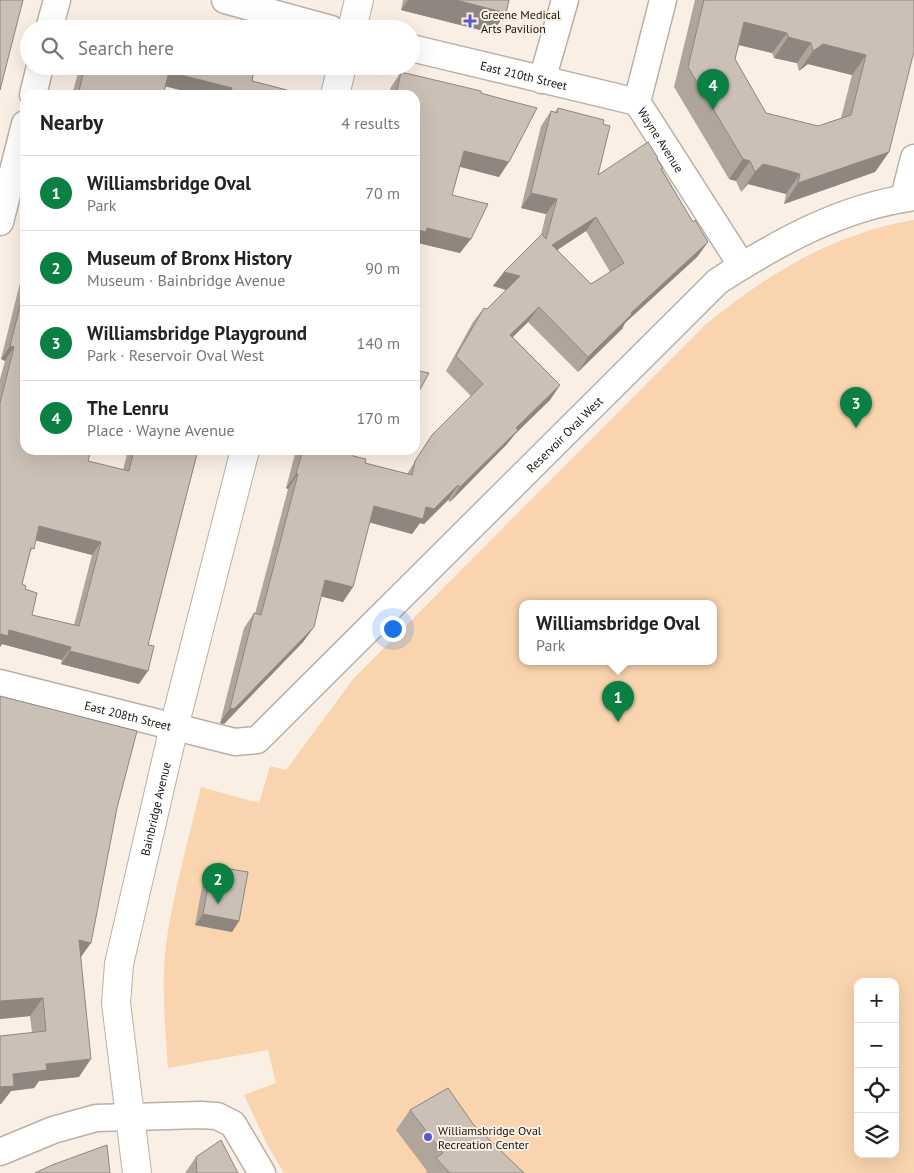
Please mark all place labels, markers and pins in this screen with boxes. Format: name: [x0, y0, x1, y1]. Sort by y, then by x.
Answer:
place label: Greene Medical Arts Pavilion: [481, 7, 561, 36]
marker: Greene Medical Arts Pavilion: [463, 14, 477, 28]
pin: 4: [697, 69, 729, 110]
pin: 3: [840, 387, 872, 428]
pin: 1: [602, 681, 634, 722]
pin: 2: [202, 863, 234, 904]
place label: Williamsbridge Oval Recreation Center: [438, 1123, 542, 1152]
marker: Williamsbridge Oval Recreation Center: [422, 1131, 434, 1143]

